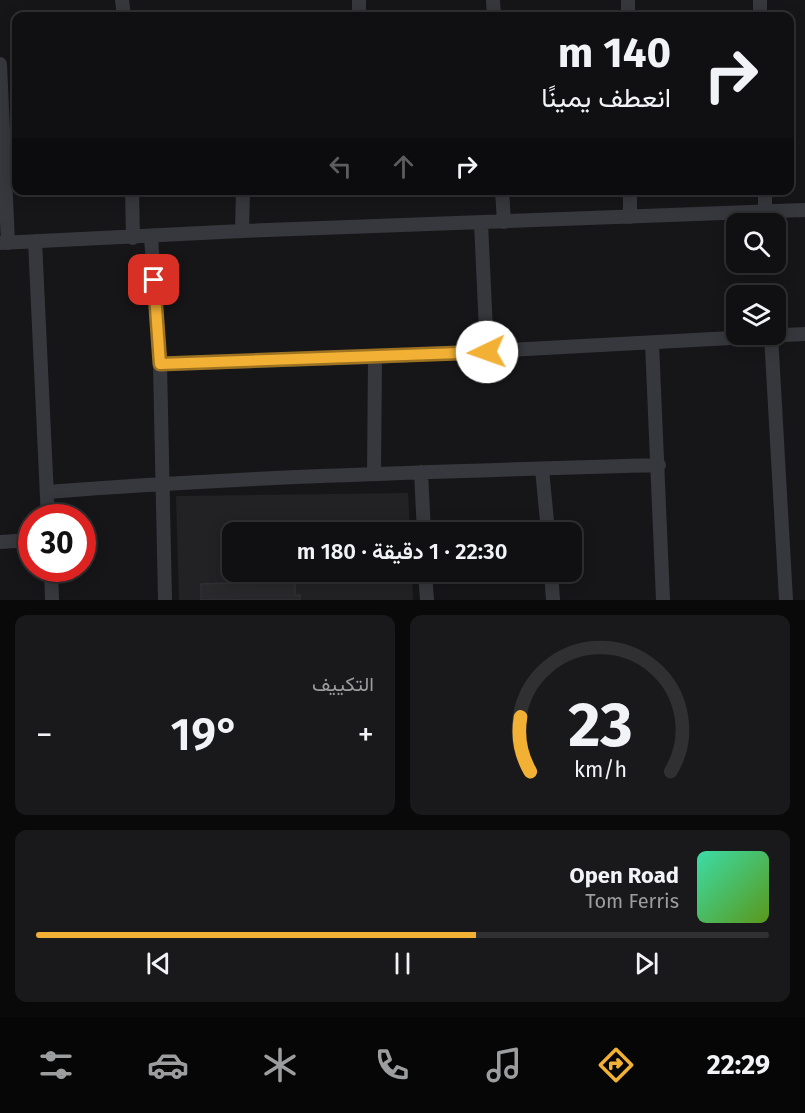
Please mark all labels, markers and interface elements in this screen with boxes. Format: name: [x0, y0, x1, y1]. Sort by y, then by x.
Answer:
text: 140 m: [558, 28, 671, 78]
icon: right: [692, 36, 770, 114]
text: انعطف يمينًا: [541, 82, 671, 114]
icon: left: [324, 150, 357, 183]
icon: ahead: [387, 150, 420, 183]
icon: right: [450, 150, 483, 183]
map controls: [726, 213, 786, 345]
button: search: [726, 213, 786, 273]
pin: [128, 254, 179, 305]
icon: arrive: [137, 263, 170, 296]
button: layers: [726, 285, 786, 345]
position arrow: [455, 320, 519, 384]
speed limit sign: 30: [18, 504, 96, 582]
text: 22:30 · 1 دقيقة · 180 m: [297, 538, 507, 565]
text: التكييف: [312, 672, 374, 696]
text: 23: [568, 688, 632, 763]
text: 19°: [171, 708, 239, 762]
text: −: [36, 715, 53, 755]
text: +: [358, 715, 374, 755]
text: km/h: [573, 757, 627, 783]
text: Open Road: [569, 862, 679, 889]
text: Tom Ferris: [585, 889, 679, 913]
icon: previous: [142, 947, 175, 980]
icon: pause: [386, 947, 419, 980]
icon: next: [630, 947, 663, 980]
icon: filters: [35, 1044, 77, 1086]
icon: car: [147, 1044, 189, 1086]
icon: climate: [259, 1044, 301, 1086]
icon: phone: [371, 1044, 413, 1086]
icon: music: [483, 1044, 525, 1086]
icon: directions: [595, 1044, 637, 1086]
text: 22:29: [707, 1049, 770, 1081]

